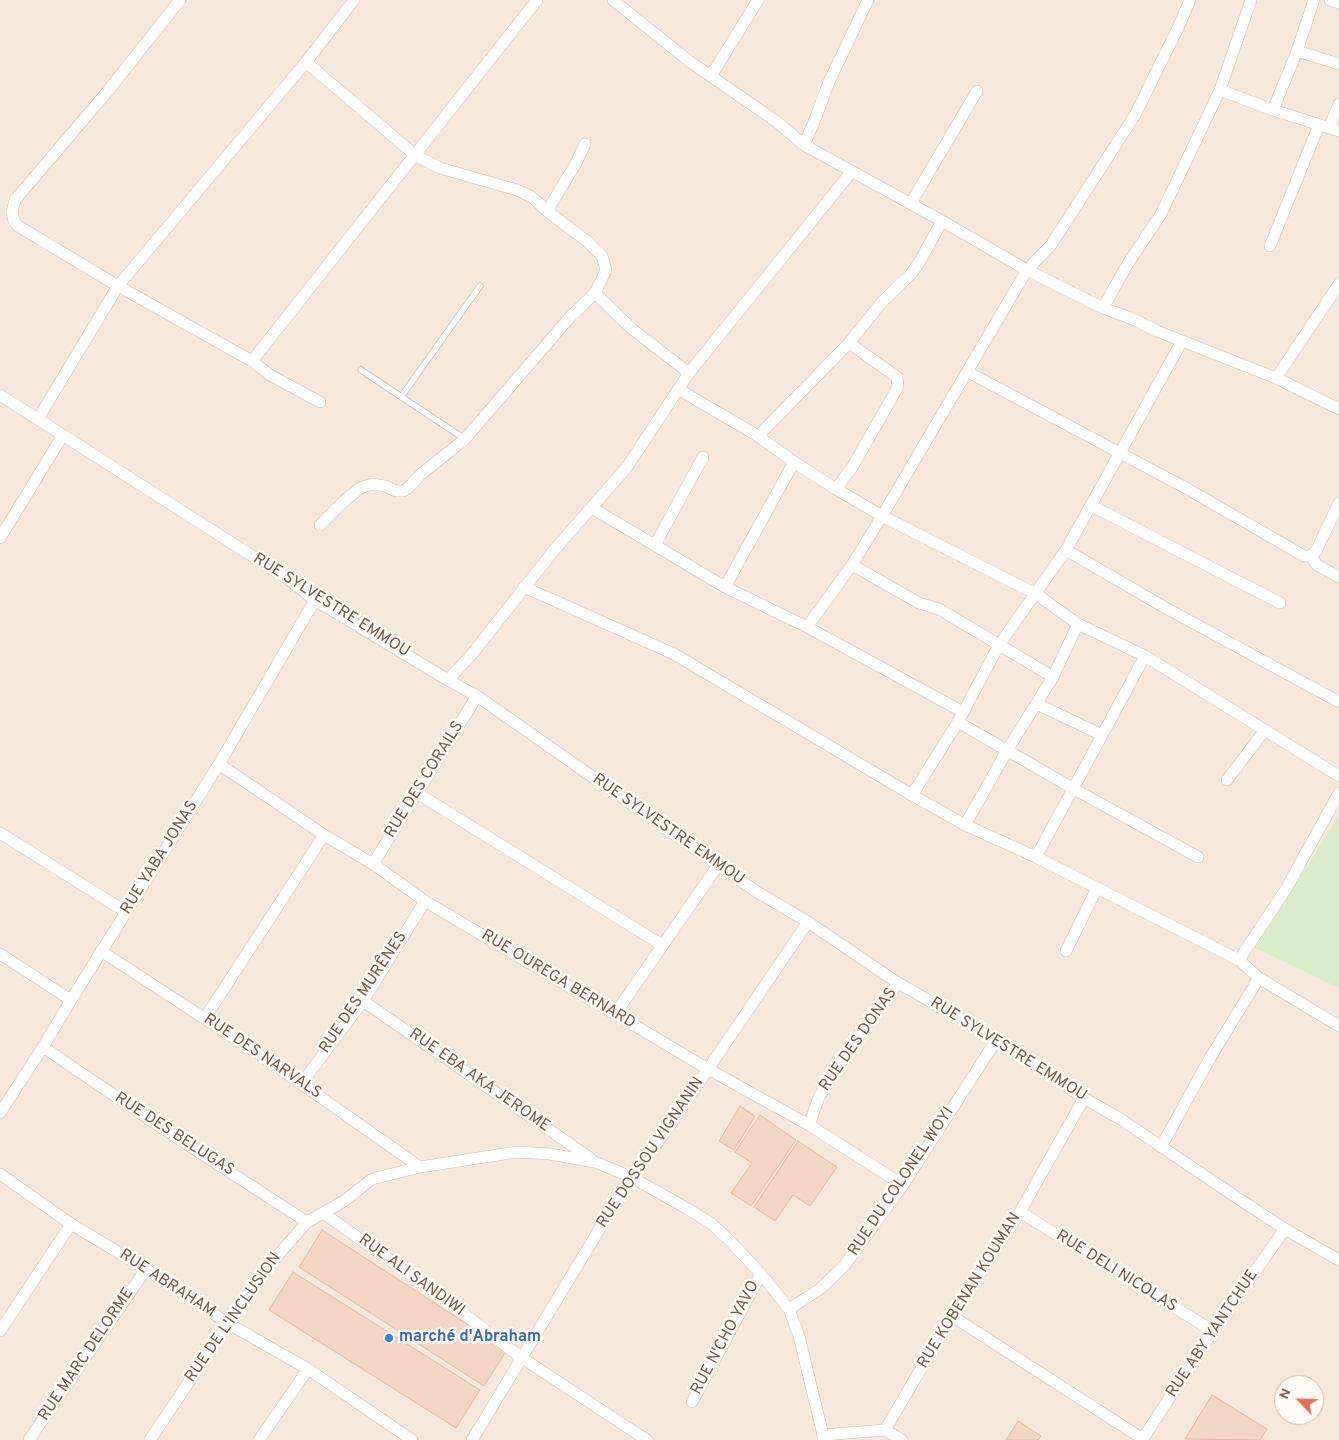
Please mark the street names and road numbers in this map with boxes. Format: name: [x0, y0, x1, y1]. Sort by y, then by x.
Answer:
street label: RUE SYLVESTRE EMMOU: [249, 550, 413, 662]
street label: RUE DES CORAILS: [381, 718, 469, 842]
street label: RUE SYLVESTRE EMMOU: [588, 770, 748, 890]
street label: RUE YABA JONAS: [117, 798, 203, 918]
street label: RUE OUREGA BERNARD: [478, 926, 638, 1034]
street label: RUE DES MURÊNES: [316, 928, 412, 1058]
street label: RUE DES DONAS: [816, 984, 902, 1096]
street label: RUE SYLVESTRE EMMOU: [926, 994, 1090, 1106]
street label: RUE DES NARVALS: [199, 1010, 325, 1104]
street label: RUE EBA AKA JEROME: [405, 1025, 553, 1137]
street label: RUE DOSSOU VIGNANIN: [593, 1074, 709, 1232]
street label: RUE DES BELUGAS: [110, 1089, 238, 1181]
street label: RUE DU COLONEL WOYI: [845, 1104, 959, 1260]
street label: RUE KOBENAN KOUMAN: [914, 1210, 1026, 1372]
street label: RUE DELI NICOLAS: [1052, 1227, 1180, 1317]
street label: RUE ALI SANDIWI: [354, 1231, 468, 1321]
street label: RUE ABRAHAM: [115, 1246, 219, 1322]
street label: RUE DE L'INCLUSION: [182, 1249, 286, 1387]
street label: RUE ABY YANTCHUE: [1163, 1266, 1263, 1402]
street label: RUE N'CHO YAVO: [688, 1278, 764, 1398]
street label: RUE MARC DELORME: [35, 1285, 139, 1425]

